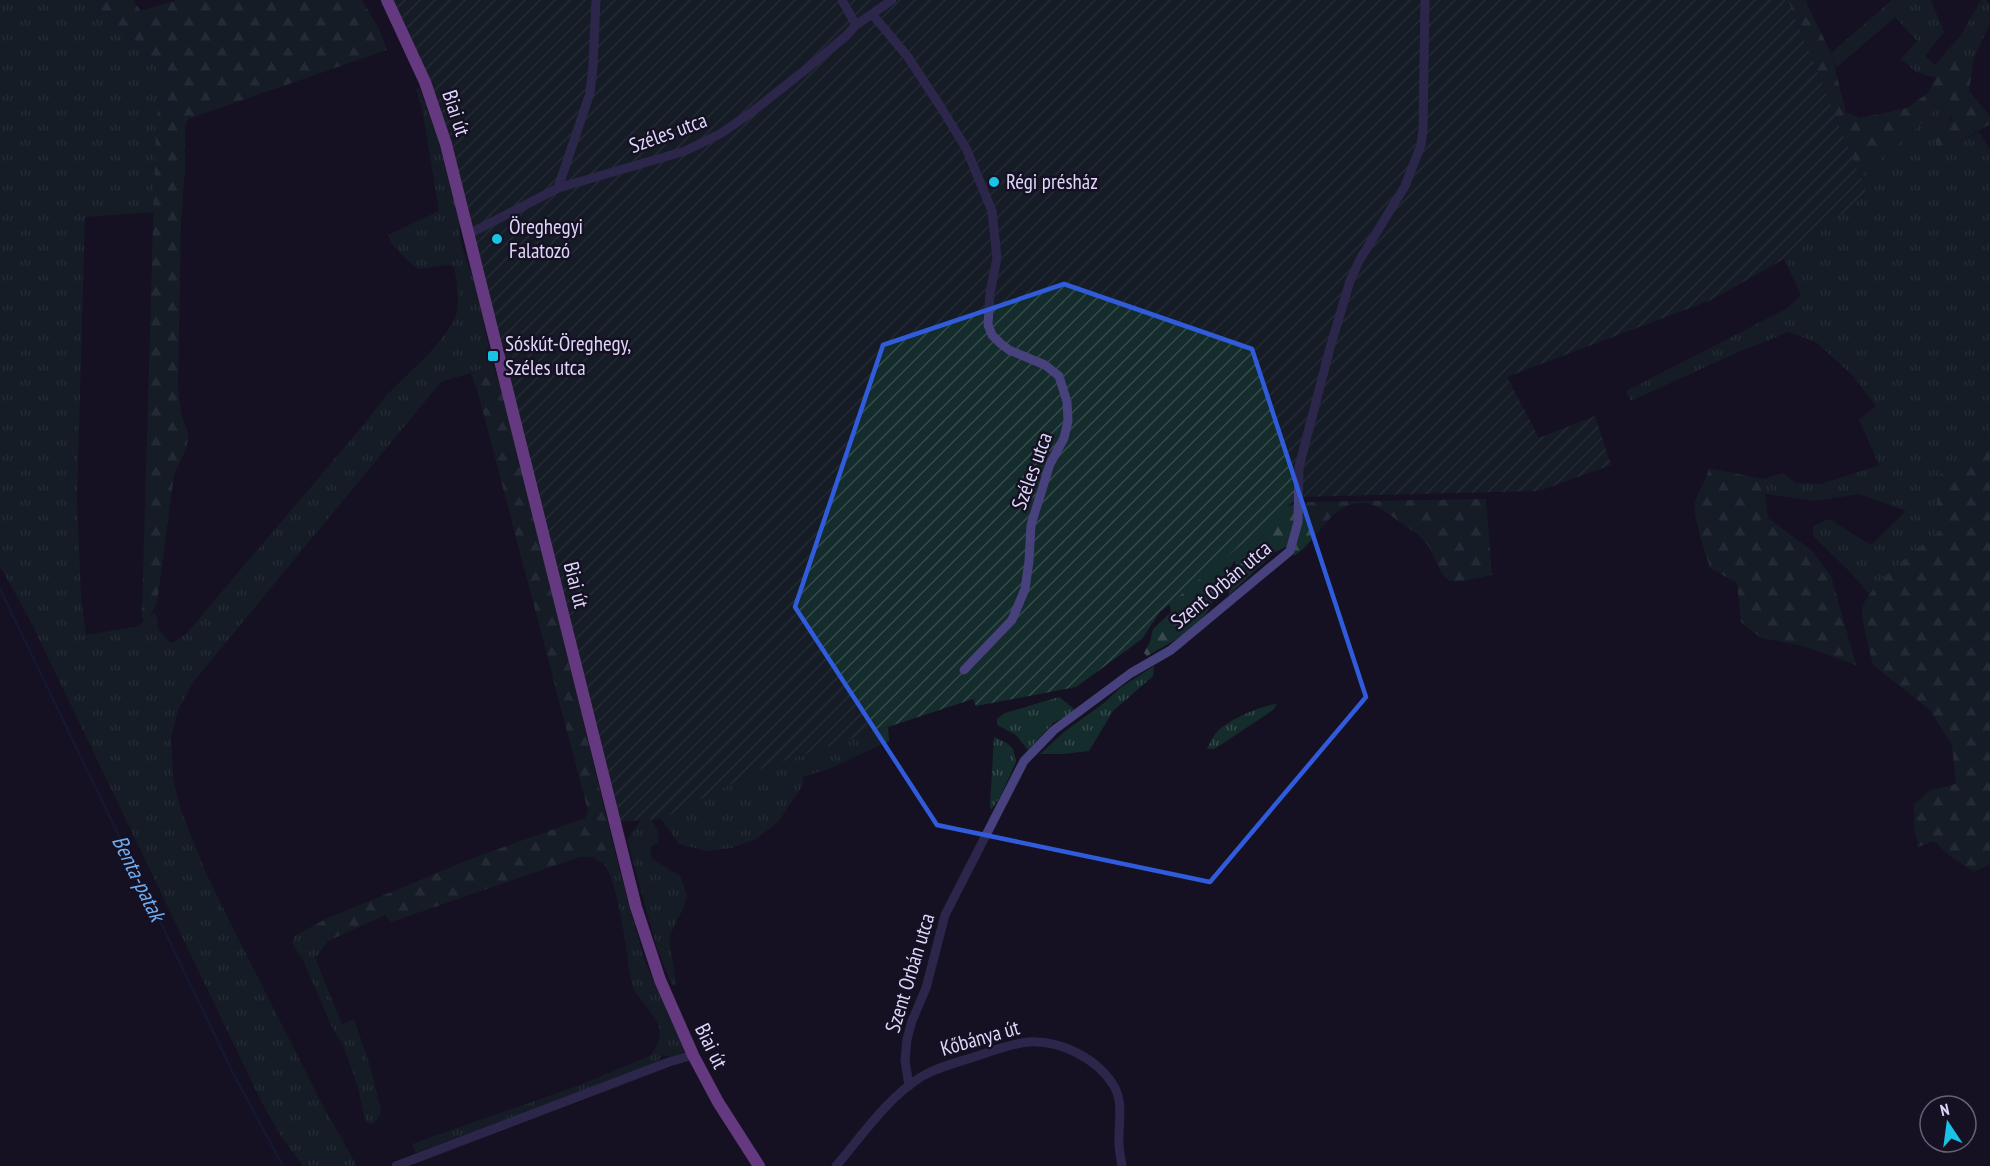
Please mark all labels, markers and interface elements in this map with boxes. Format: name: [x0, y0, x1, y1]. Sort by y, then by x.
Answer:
street label: Biai út: [436, 86, 477, 139]
street label: Széles utca: [625, 106, 710, 159]
place label: Régi présház: [1006, 168, 1098, 195]
marker: Régi présház: [987, 175, 1001, 189]
place label: Öreghegyi Falatozó: [509, 213, 583, 264]
marker: Öreghegyi Falatozó: [490, 232, 504, 246]
place label: Sóskút-Öreghegy, Széles utca: [505, 330, 631, 381]
marker: Sóskút-Öreghegy, Széles utca: [486, 349, 500, 363]
street label: Széles utca: [1005, 428, 1058, 513]
street label: Szent Orbán utca: [1165, 535, 1277, 635]
street label: Biai út: [558, 559, 595, 611]
water label: Benta-patak: [106, 830, 173, 928]
street label: Szent Orbán utca: [879, 910, 940, 1036]
street label: Kőbánya út: [937, 1013, 1023, 1062]
street label: Biai út: [689, 1019, 734, 1073]
north arrow: [1918, 1094, 1978, 1154]
text: N: [1938, 1099, 1951, 1120]

